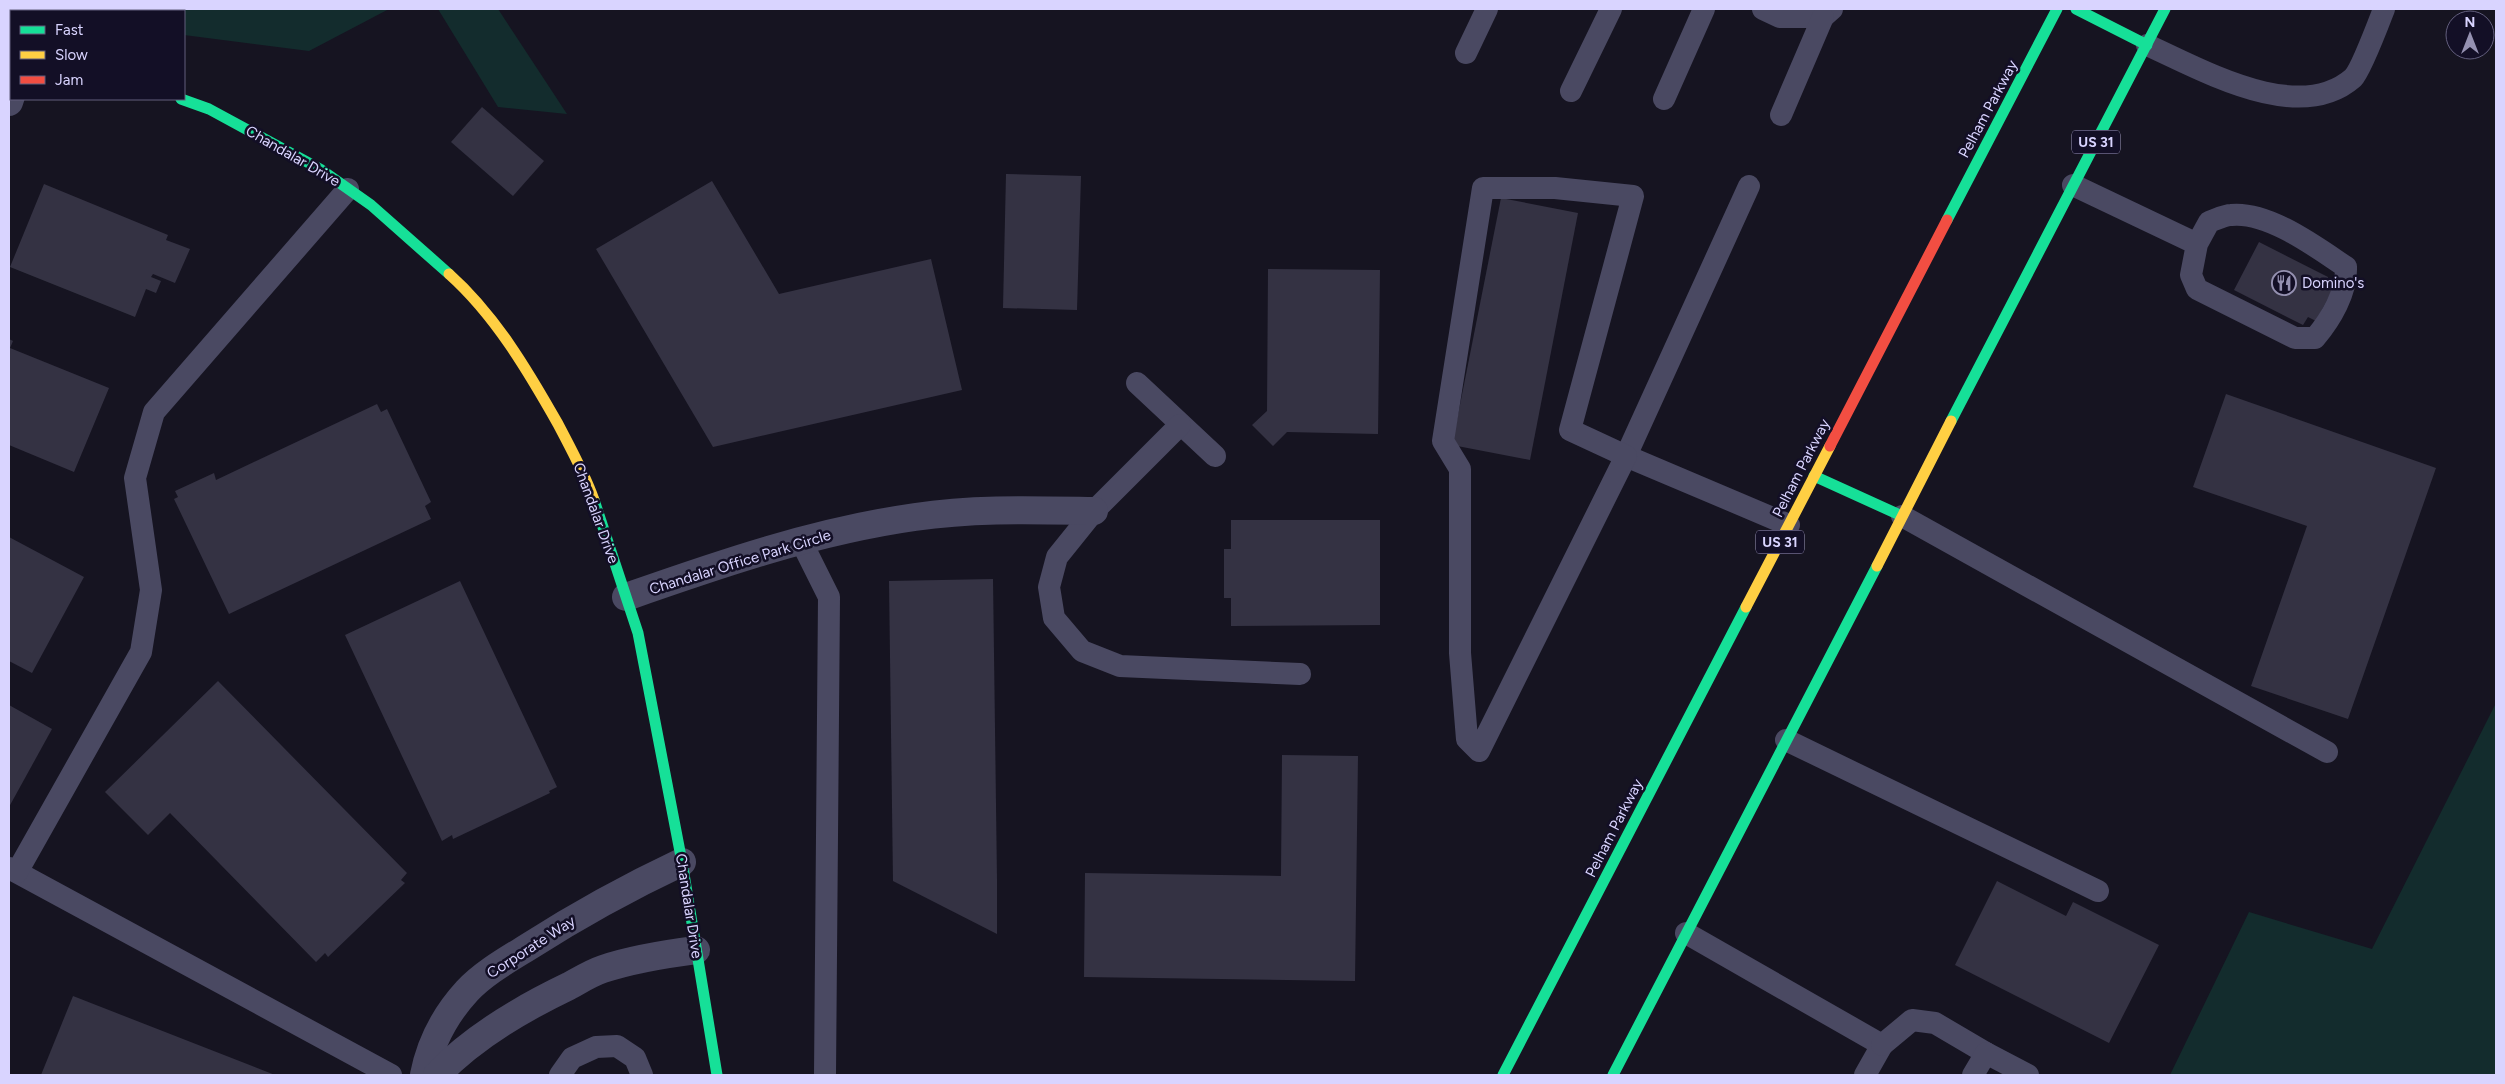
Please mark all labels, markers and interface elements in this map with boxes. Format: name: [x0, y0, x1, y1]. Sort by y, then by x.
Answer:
legend: [10, 10, 185, 100]
north arrow: [2445, 10, 2495, 60]
text: N: [2465, 14, 2475, 31]
text: Fast: [55, 21, 84, 39]
text: Slow: [55, 46, 88, 64]
street label: Pelham Parkway: [1955, 57, 2021, 161]
text: Jam: [55, 71, 83, 89]
street label: Chandalar Drive: [243, 122, 343, 190]
road number: US 31: [2072, 130, 2120, 154]
restaurant icon: Domino's: [2271, 270, 2297, 296]
place label: Domino's: [2302, 274, 2364, 292]
street label: Pelham Parkway: [1768, 416, 1834, 520]
street label: Chandalar Drive: [569, 460, 623, 566]
street label: Chandalar Office Park Circle: [647, 526, 833, 598]
road number: US 31: [1756, 530, 1804, 554]
street label: Pelham Parkway: [1581, 776, 1647, 880]
street label: Chandalar Drive: [672, 852, 706, 960]
street label: Corporate Way: [483, 912, 579, 982]

